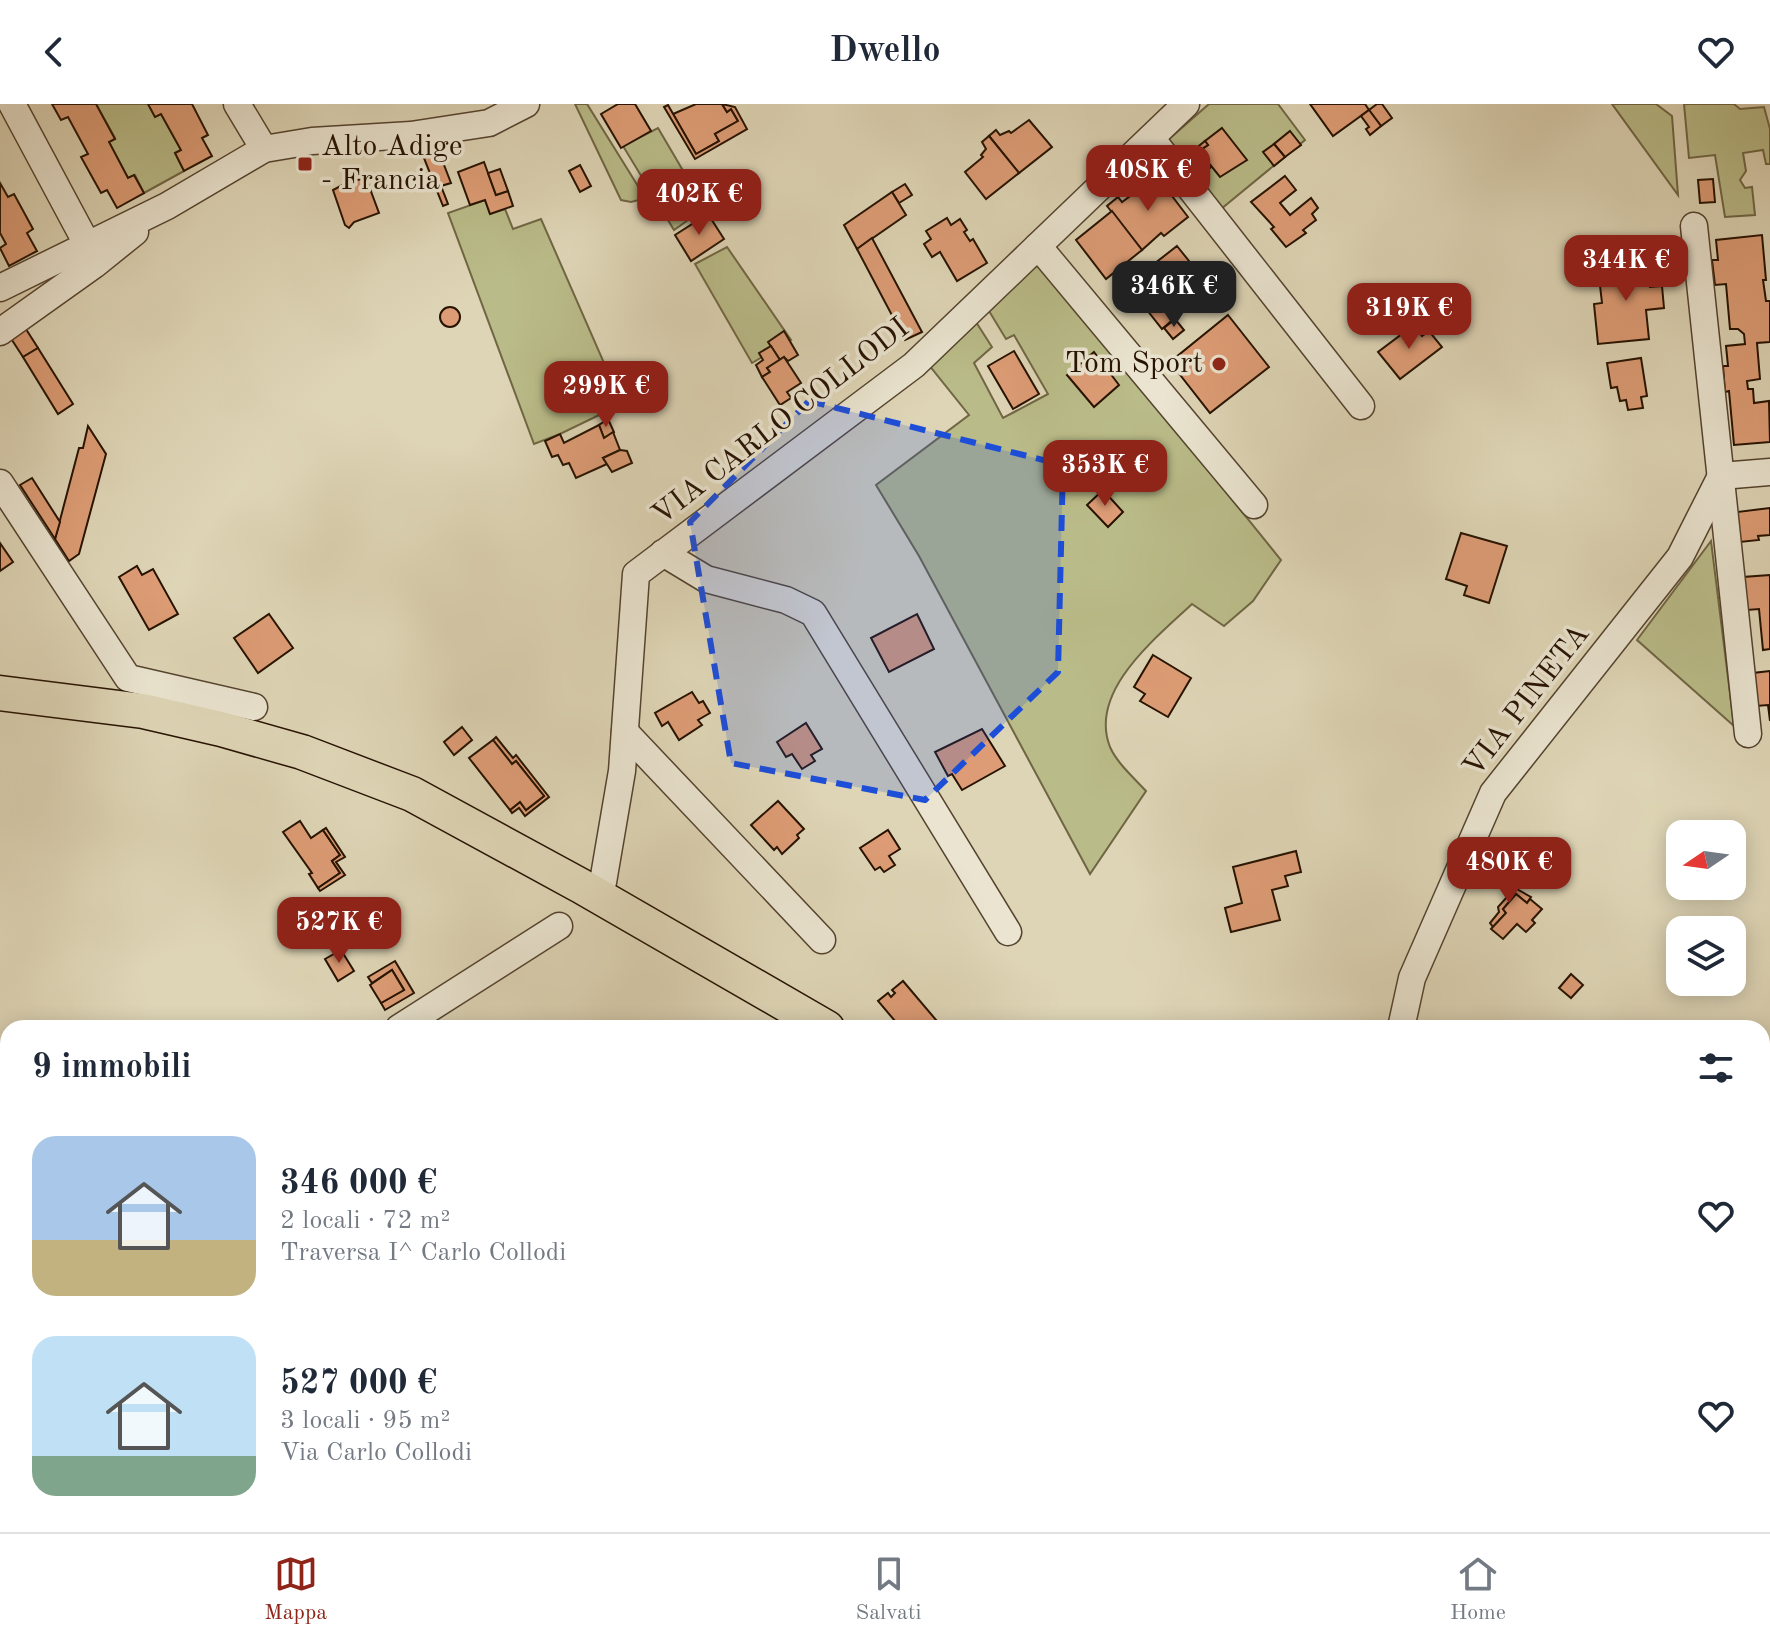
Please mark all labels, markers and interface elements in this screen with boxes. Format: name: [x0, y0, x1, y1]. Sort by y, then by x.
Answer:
icon: back: [32, 30, 76, 74]
icon: heart: [1694, 30, 1738, 74]
text: Dwello: [829, 34, 941, 70]
place label: Alto Adige - Francia: [321, 132, 462, 196]
pin: 408K €: [1083, 145, 1213, 213]
marker: Alto Adige - Francia: [296, 155, 314, 173]
text: 408K €: [1104, 158, 1192, 184]
pin: 402K €: [634, 169, 764, 237]
text: 402K €: [655, 182, 743, 208]
pin: 344K €: [1561, 235, 1691, 303]
text: 344K €: [1582, 248, 1670, 274]
pin: 346K €: [1109, 261, 1239, 329]
text: 346K €: [1130, 274, 1218, 300]
pin: 319K €: [1344, 283, 1474, 351]
text: 319K €: [1365, 296, 1453, 322]
street label: VIA CARLO COLLODI: [647, 313, 915, 531]
place label: Tom Sport: [1065, 349, 1203, 379]
marker: Tom Sport: [1210, 355, 1228, 373]
pin: 299K €: [541, 361, 671, 429]
text: 299K €: [562, 374, 650, 400]
pin: 353K €: [1040, 440, 1170, 508]
text: 353K €: [1061, 453, 1149, 479]
street label: VIA PINETA: [1458, 619, 1596, 783]
north arrow: [1666, 820, 1746, 900]
map controls: [1666, 820, 1746, 996]
pin: 480K €: [1444, 837, 1574, 905]
text: 480K €: [1465, 850, 1553, 876]
pin: 527K €: [274, 897, 404, 965]
text: 527K €: [295, 910, 383, 936]
button: layers: [1666, 916, 1746, 996]
icon: filters: [1694, 1046, 1738, 1090]
text: 9 immobili: [32, 1051, 191, 1085]
text: 346 000 €: [280, 1167, 437, 1201]
icon: home: [96, 1168, 192, 1264]
icon: heart: [1694, 1194, 1738, 1238]
text: 2 locali · 72 m²: [280, 1208, 450, 1234]
text: Traversa I^ Carlo Collodi: [280, 1240, 566, 1266]
text: 527 000 €: [280, 1367, 437, 1401]
icon: home: [96, 1368, 192, 1464]
icon: heart: [1694, 1394, 1738, 1438]
text: 3 locali · 95 m²: [280, 1408, 450, 1434]
text: Via Carlo Collodi: [280, 1440, 472, 1466]
tab: Mappa: [264, 1552, 327, 1627]
tab: Salvati: [856, 1552, 922, 1627]
tab: Home: [1450, 1552, 1506, 1627]

